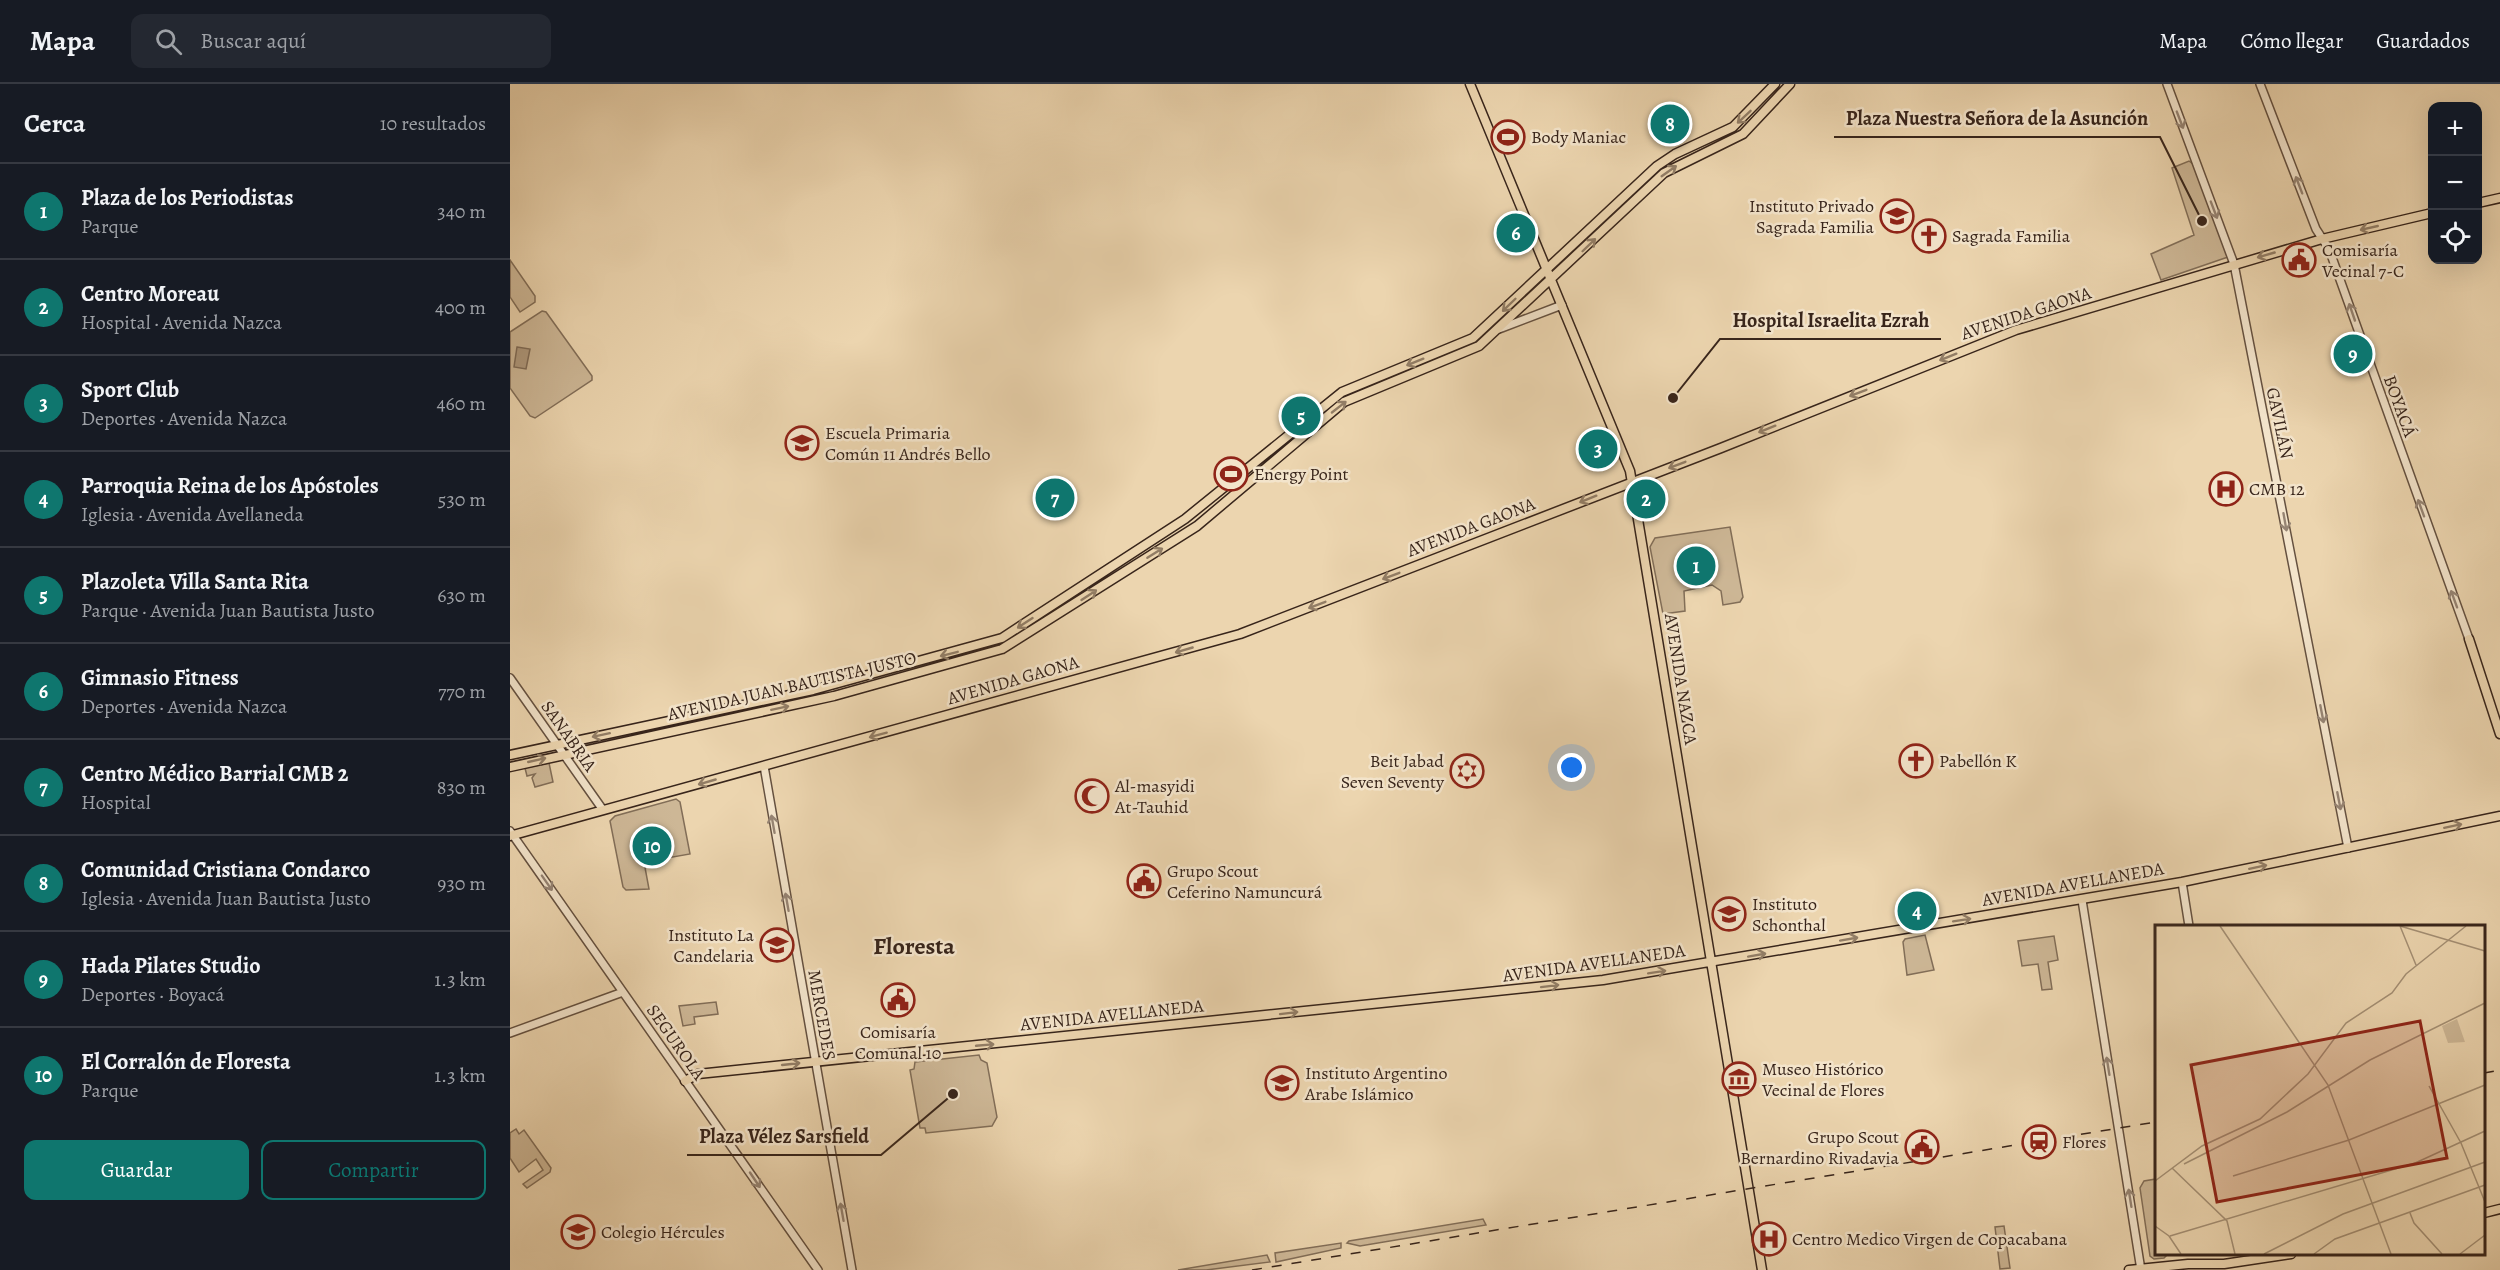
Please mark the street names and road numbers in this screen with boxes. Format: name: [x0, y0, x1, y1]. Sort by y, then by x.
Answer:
street label: AVENIDA GAONA: [1957, 281, 2095, 346]
street label: BOYACÁ: [2378, 372, 2422, 441]
street label: GAVILÁN: [2261, 385, 2299, 461]
street label: AVENIDA GAONA: [1403, 491, 1539, 563]
street label: AVENIDA NAZCA: [1659, 611, 1703, 747]
street label: AVENIDA JUAN BAUTISTA JUSTO: [664, 646, 919, 727]
street label: AVENIDA GAONA: [944, 650, 1082, 710]
street label: SANABRIA: [536, 696, 603, 777]
street label: AVENIDA AVELLANEDA: [1979, 856, 2166, 912]
street label: AVENIDA AVELLANEDA: [1500, 938, 1687, 988]
street label: MERCEDES: [802, 968, 842, 1062]
street label: AVENIDA AVELLANEDA: [1018, 993, 1205, 1037]
street label: SEGUROLA: [641, 999, 711, 1085]

